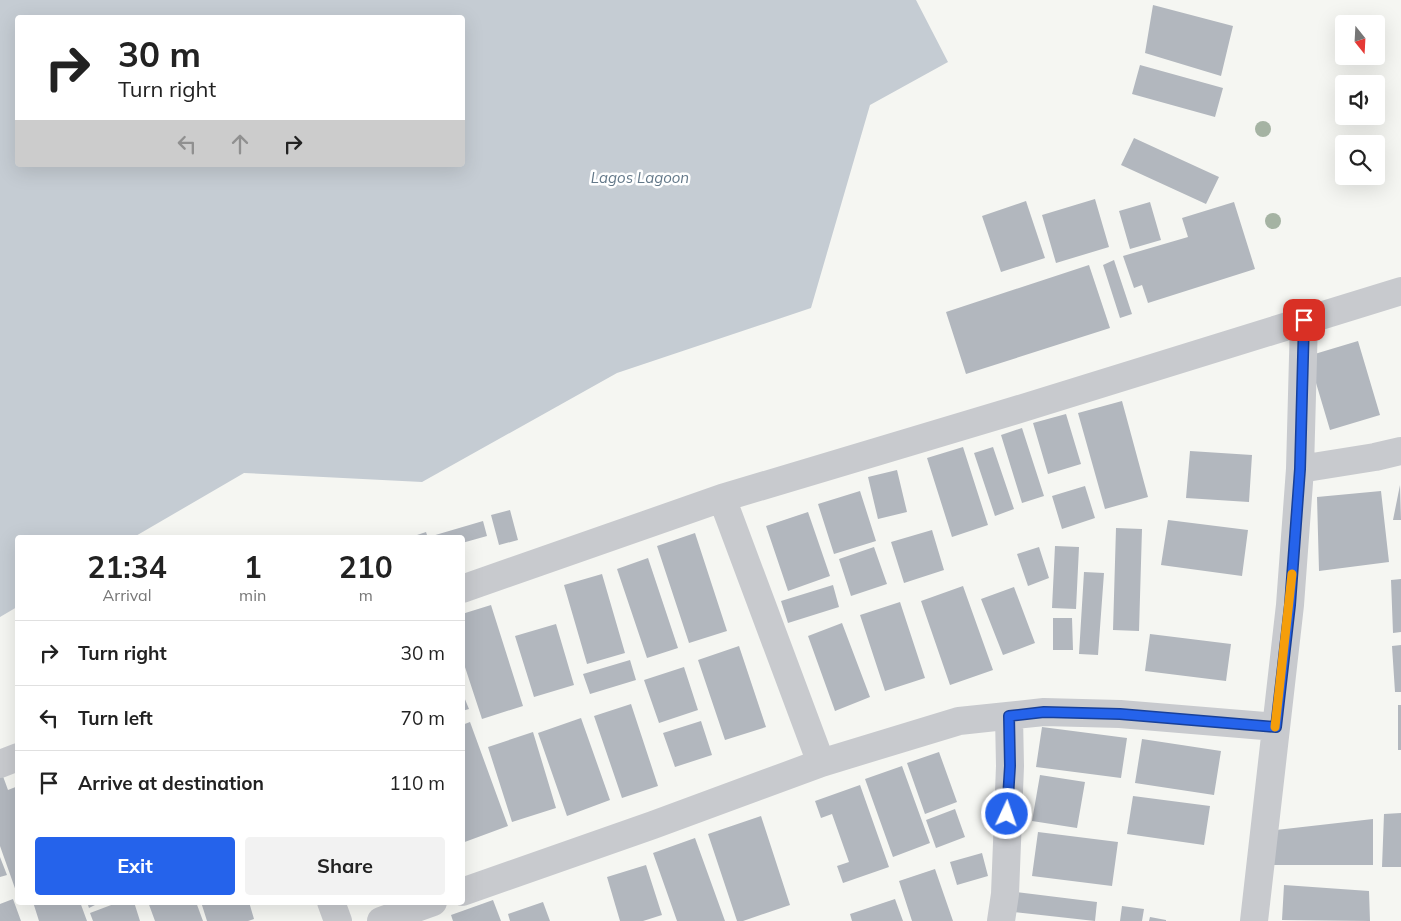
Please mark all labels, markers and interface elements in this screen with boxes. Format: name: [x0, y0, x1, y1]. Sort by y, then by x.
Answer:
north arrow: [1335, 15, 1385, 65]
map controls: [1335, 15, 1385, 185]
text: 30 m: [118, 32, 201, 76]
icon: right: [35, 35, 100, 100]
text: Turn right: [118, 75, 216, 103]
button: sound: [1335, 75, 1385, 125]
icon: left: [173, 130, 201, 158]
icon: ahead: [226, 130, 254, 158]
icon: right: [279, 130, 307, 158]
button: search: [1335, 135, 1385, 185]
water label: Lagos Lagoon: [591, 168, 689, 187]
pin: [1283, 299, 1325, 341]
icon: arrive: [1290, 306, 1318, 334]
text: 21:34: [87, 548, 167, 586]
text: 1: [244, 548, 262, 586]
text: 210: [339, 548, 393, 586]
text: Arrival: [103, 585, 152, 605]
text: min: [239, 585, 266, 605]
text: m: [359, 585, 373, 605]
icon: right: [35, 639, 63, 667]
text: Turn right: [78, 641, 167, 665]
text: 30 m: [401, 641, 445, 665]
icon: left: [35, 704, 63, 732]
text: Turn left: [78, 706, 153, 730]
text: 70 m: [401, 706, 445, 730]
icon: arrive: [35, 769, 63, 797]
text: Arrive at destination: [78, 771, 264, 795]
text: 110 m: [389, 771, 445, 795]
position arrow: [980, 787, 1032, 839]
button: Exit: [35, 837, 235, 895]
button: Share: [245, 837, 445, 895]

